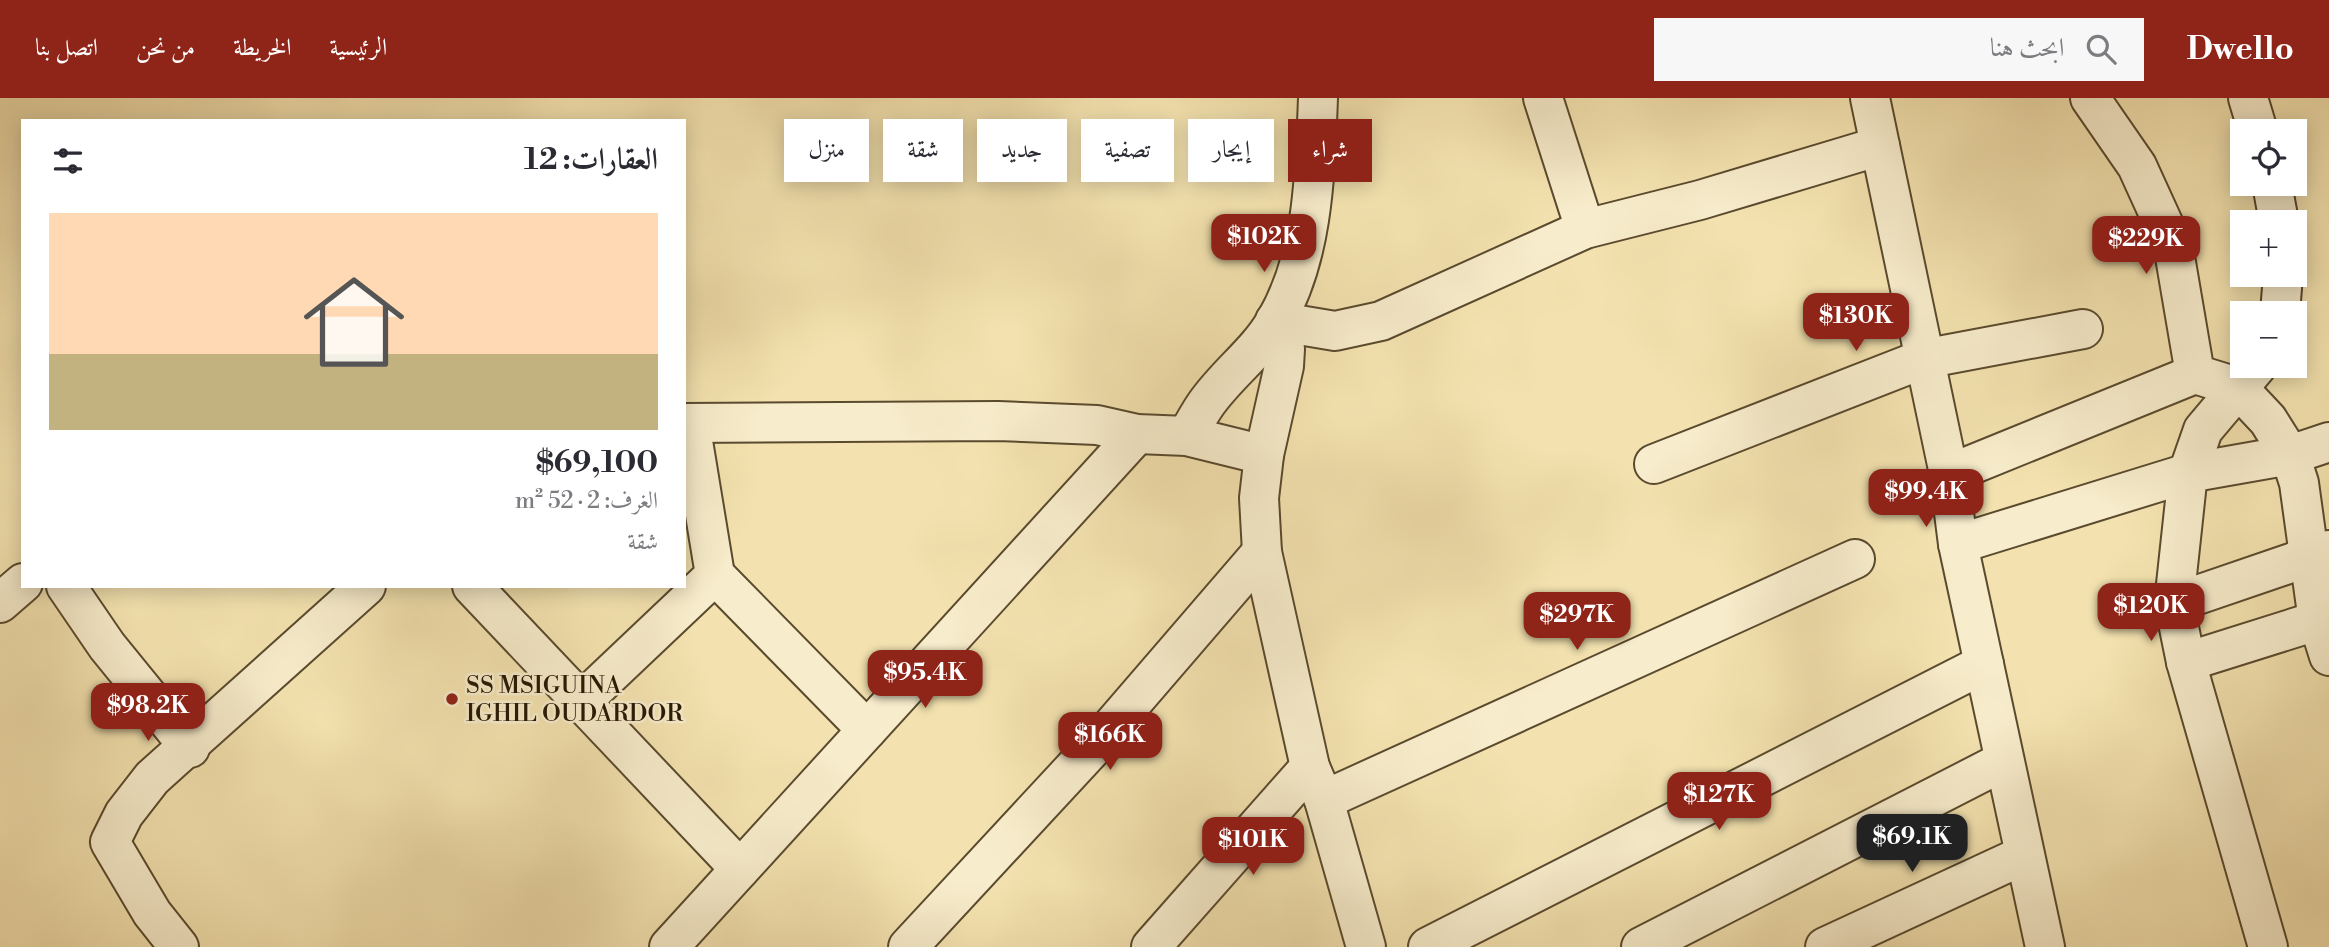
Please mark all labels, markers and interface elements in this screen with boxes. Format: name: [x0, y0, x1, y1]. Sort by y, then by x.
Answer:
search box: [1654, 18, 2144, 81]
text: Dwello: [2186, 29, 2294, 70]
icon: search: [2082, 30, 2120, 68]
text: ابحث هنا: [1990, 32, 2064, 64]
text: اتصل بنا: [35, 33, 98, 63]
text: من نحن: [136, 33, 195, 63]
text: الخريطة: [233, 33, 292, 63]
text: الرئيسية: [330, 33, 387, 63]
chip: منزل: [784, 119, 869, 182]
chip: شقة: [883, 119, 963, 182]
chip: جديد: [977, 119, 1067, 182]
chip: تصفية: [1081, 119, 1174, 182]
chip: إيجار: [1188, 119, 1274, 182]
chip: شراء: [1288, 119, 1372, 182]
map controls: [2230, 119, 2307, 378]
button: locate: [2230, 119, 2307, 196]
text: العقارات: 12: [524, 141, 658, 179]
icon: filters: [49, 142, 87, 180]
button: +: [2230, 210, 2307, 287]
pin: $102K: [1215, 214, 1313, 274]
pin: $229K: [2097, 216, 2195, 276]
text: $102K: [1227, 223, 1301, 251]
text: $229K: [2108, 225, 2184, 253]
icon: home: [291, 259, 417, 385]
pin: $130K: [1807, 294, 1905, 353]
button: −: [2230, 301, 2307, 378]
text: $130K: [1819, 302, 1893, 330]
text: $69,100: [536, 444, 658, 482]
pin: $99.4K: [1869, 470, 1983, 529]
text: $99.4K: [1884, 478, 1968, 506]
text: الغرف: 2 · 52 m²: [515, 487, 658, 515]
text: شقة: [628, 528, 658, 556]
pin: $120K: [2102, 584, 2200, 643]
pin: $297K: [1528, 592, 1626, 652]
text: $120K: [2114, 592, 2188, 620]
text: $297K: [1540, 601, 1614, 629]
pin: $95.4K: [868, 650, 982, 710]
text: $95.4K: [884, 659, 966, 687]
place label: SS MSIGUINA IGHIL OUDARDOR: [466, 671, 684, 729]
pin: $98.2K: [91, 684, 205, 743]
marker: SS MSIGUINA IGHIL OUDARDOR: [444, 691, 460, 707]
text: $98.2K: [107, 692, 189, 720]
pin: $166K: [1061, 712, 1159, 772]
text: $166K: [1074, 721, 1146, 749]
pin: $127K: [1670, 772, 1768, 832]
text: $127K: [1683, 781, 1755, 809]
pin: $69.1K: [1855, 814, 1969, 874]
pin: $101K: [1204, 818, 1302, 877]
text: $69.1K: [1873, 823, 1951, 851]
text: $101K: [1218, 826, 1288, 854]

